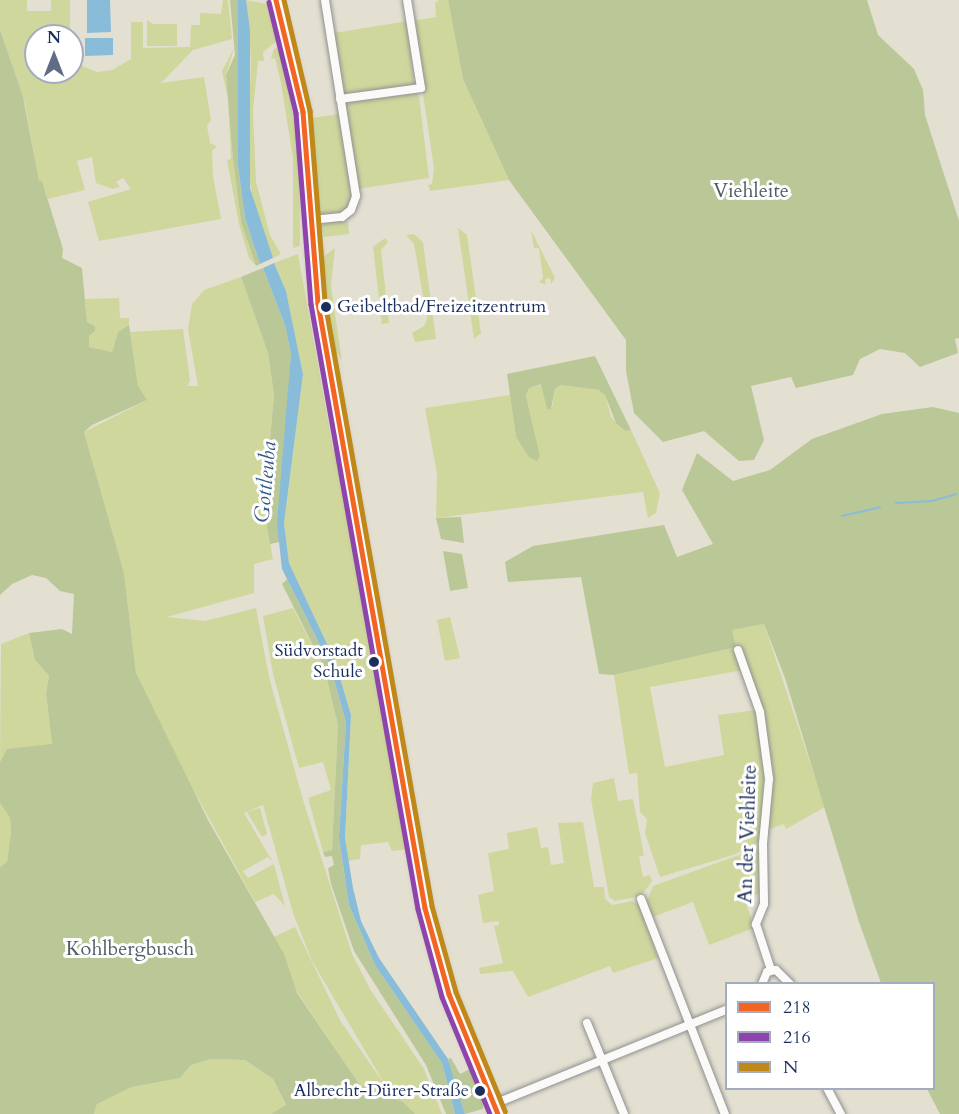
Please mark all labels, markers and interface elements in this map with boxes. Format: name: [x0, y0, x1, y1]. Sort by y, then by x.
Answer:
north arrow: [24, 24, 84, 84]
text: N: [47, 27, 61, 49]
park label: Viehleite: [713, 178, 789, 202]
place label: Geibeltbad/Freizeitzentrum: [337, 296, 546, 318]
marker: Geibeltbad/Freizeitzentrum: [320, 301, 332, 313]
water label: Gottleuba: [250, 440, 282, 524]
place label: Südvorstadt Schule: [274, 641, 363, 684]
marker: Südvorstadt Schule: [368, 656, 380, 668]
street label: An der Viehleite: [733, 764, 761, 904]
park label: Kohlbergbusch: [66, 936, 194, 960]
legend: [725, 982, 935, 1090]
text: 218: [783, 995, 811, 1020]
text: 216: [783, 1025, 811, 1050]
text: N: [783, 1055, 798, 1080]
place label: Albrecht-Dürer-Straße: [294, 1080, 469, 1102]
marker: Albrecht-Dürer-Straße: [474, 1085, 486, 1097]

